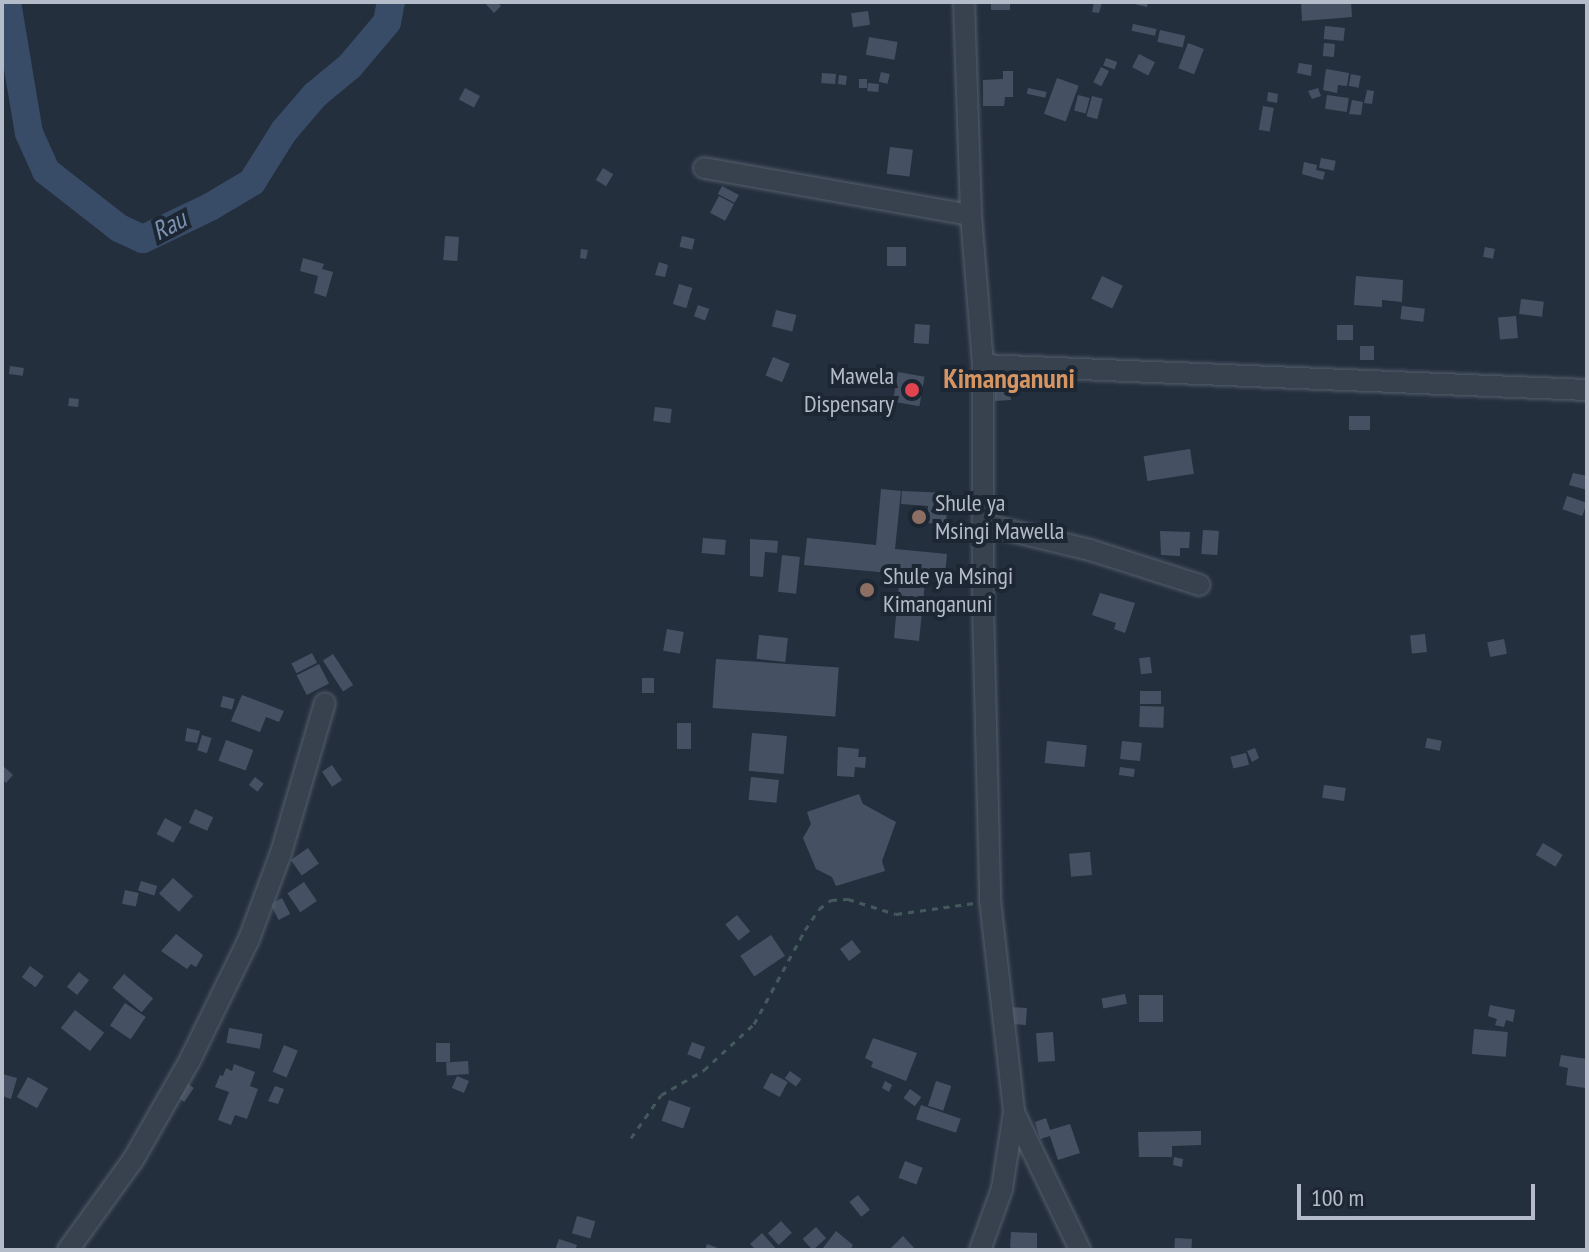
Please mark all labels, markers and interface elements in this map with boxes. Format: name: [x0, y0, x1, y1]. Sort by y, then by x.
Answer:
water label: Rau: [147, 203, 191, 247]
district label: Kimanganuni: [943, 361, 1075, 395]
place label: Mawela Dispensary: [804, 362, 894, 418]
marker: Mawela Dispensary: [901, 379, 923, 401]
place label: Shule ya Msingi Mawella: [935, 489, 1064, 545]
marker: Shule ya Msingi Mawella: [910, 508, 928, 526]
place label: Shule ya Msingi Kimanganuni: [883, 562, 1013, 618]
marker: Shule ya Msingi Kimanganuni: [858, 581, 876, 599]
scale bar: [1301, 1168, 1539, 1218]
text: 100 m: [1311, 1182, 1364, 1213]

